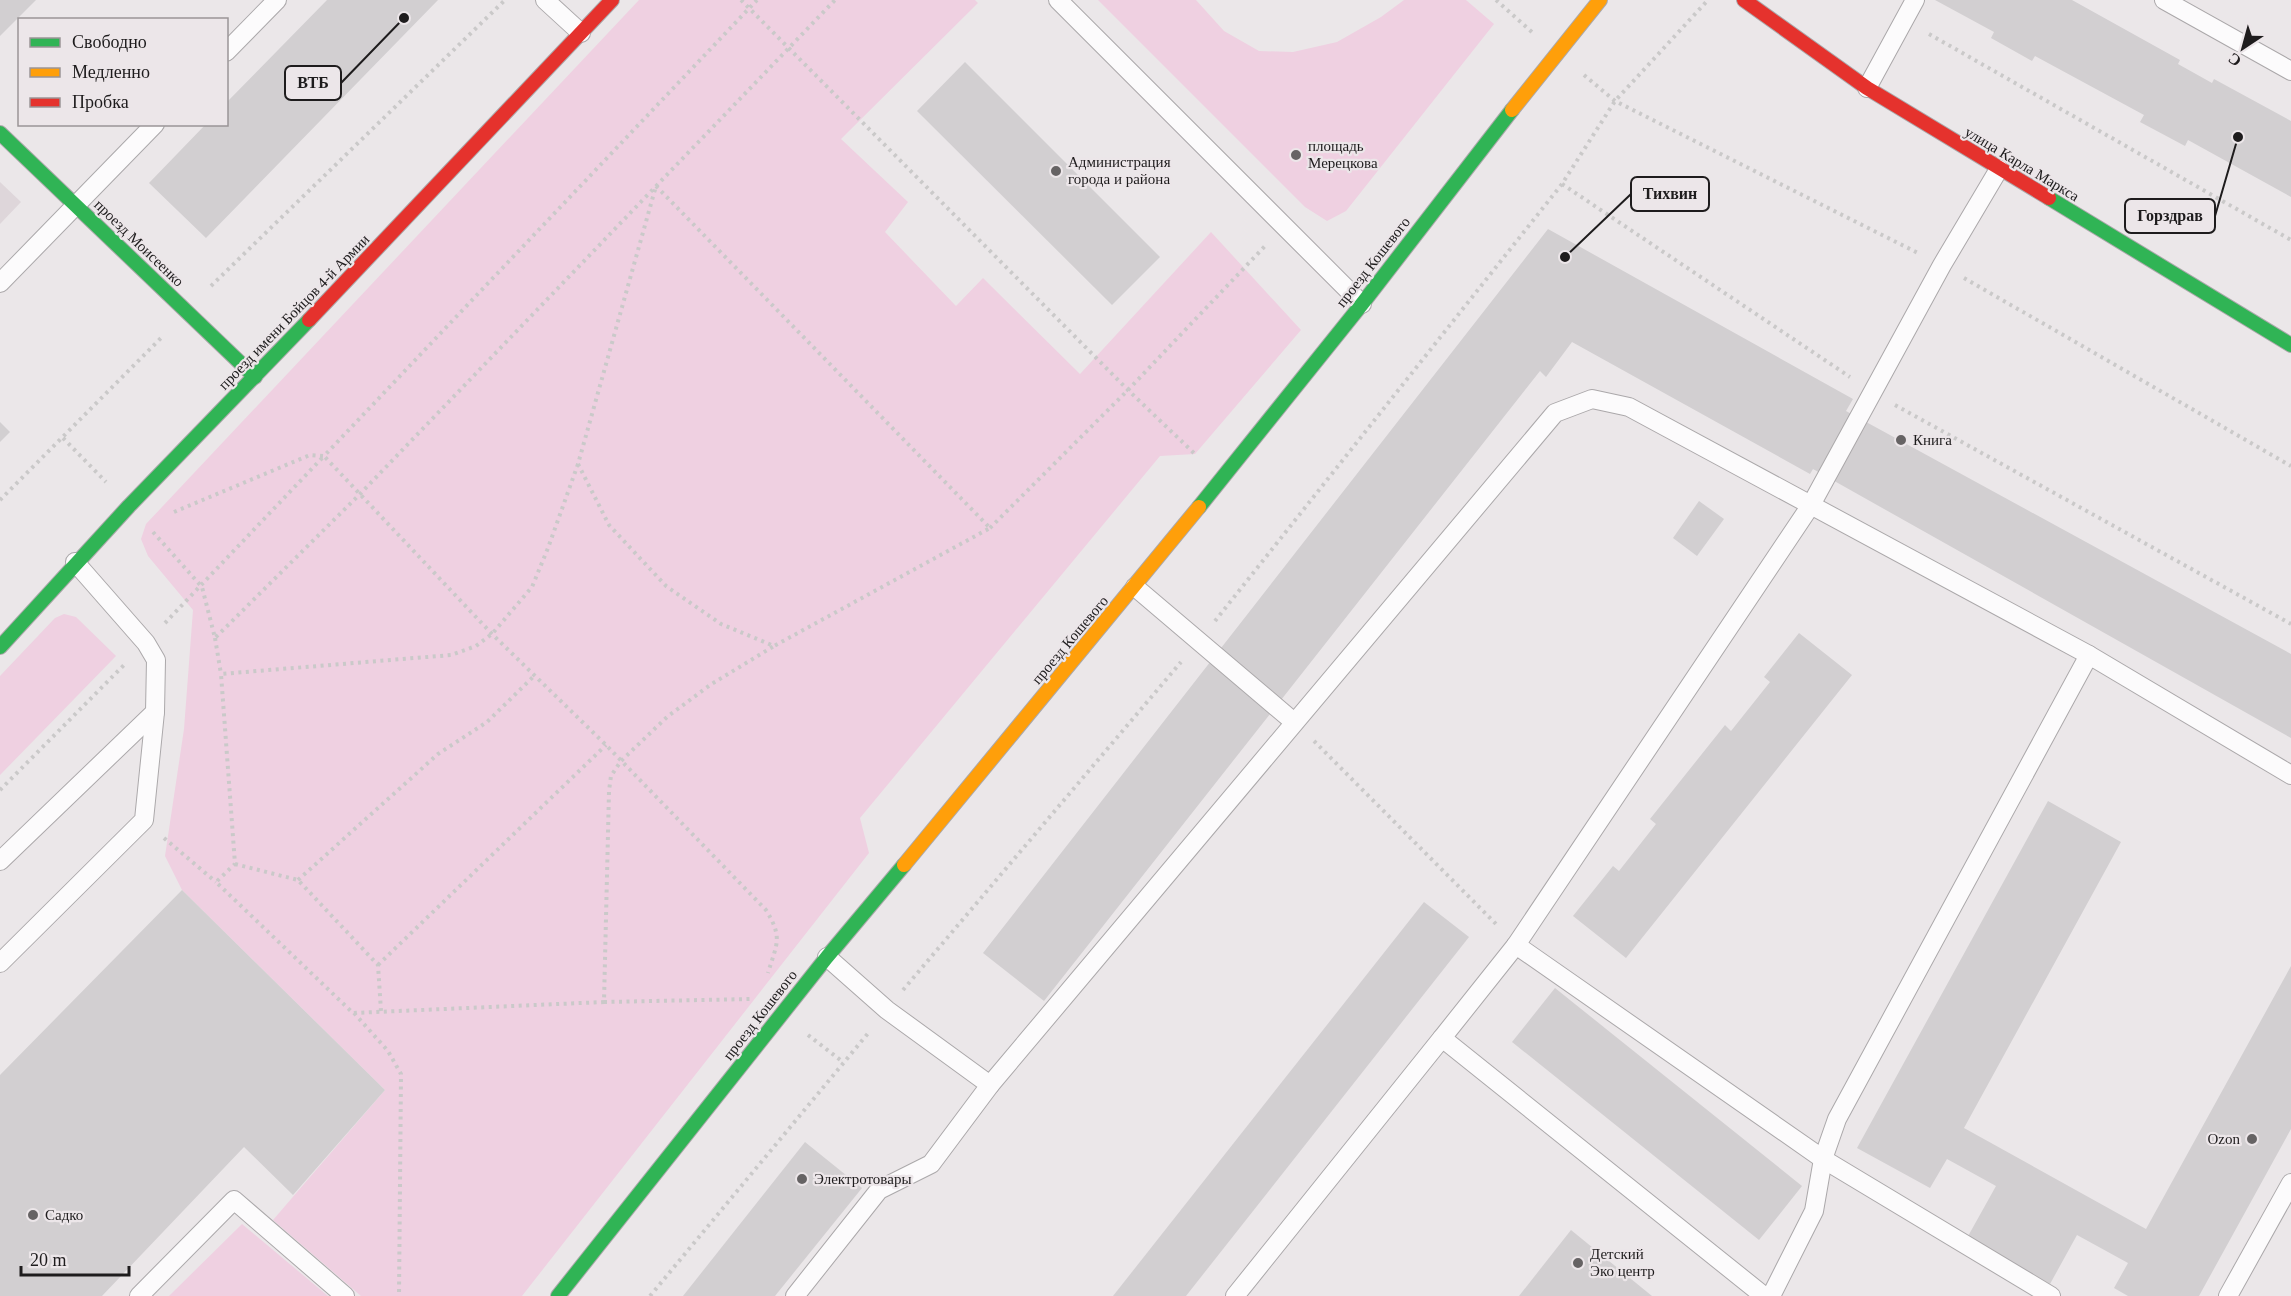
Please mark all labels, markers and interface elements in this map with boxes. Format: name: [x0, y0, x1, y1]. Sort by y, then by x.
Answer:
legend: [18, 18, 228, 126]
north arrow: [2213, 18, 2273, 78]
text: Свободно: [72, 32, 147, 52]
text: С: [2225, 49, 2244, 70]
text: Медленно: [72, 62, 150, 82]
callout: ВТБ: [285, 66, 341, 100]
text: ВТБ: [297, 74, 329, 91]
text: Пробка: [72, 92, 129, 112]
street label: улица Карла Маркса: [1962, 124, 2082, 205]
place label: площадь Мерецкова: [1308, 138, 1378, 171]
marker: площадь Мерецкова: [1289, 148, 1303, 162]
place label: Администрация города и района: [1068, 154, 1171, 187]
marker: Администрация города и района: [1049, 164, 1063, 178]
callout: Тихвин: [1631, 177, 1709, 211]
text: Тихвин: [1643, 185, 1697, 202]
street label: проезд Моисеенко: [91, 196, 187, 290]
callout: Горздрав: [2125, 199, 2215, 233]
text: Горздрав: [2137, 207, 2203, 225]
street label: проезд Кошевого: [1333, 214, 1413, 310]
street label: проезд имени Бойцов 4-й Армии: [215, 231, 373, 393]
place label: Книга: [1913, 432, 1952, 448]
marker: Книга: [1894, 433, 1908, 447]
street label: проезд Кошевого: [1029, 593, 1111, 687]
street label: проезд Кошевого: [720, 967, 800, 1063]
place label: Ozon: [2208, 1131, 2240, 1147]
marker: Ozon: [2245, 1132, 2259, 1146]
place label: Электротовары: [814, 1171, 911, 1187]
marker: Электротовары: [795, 1172, 809, 1186]
place label: Садко: [45, 1207, 83, 1223]
marker: Садко: [26, 1208, 40, 1222]
scale bar: [21, 1239, 129, 1277]
place label: Детский Эко центр: [1590, 1246, 1655, 1279]
text: 20 m: [30, 1250, 67, 1270]
marker: Детский Эко центр: [1571, 1256, 1585, 1270]

